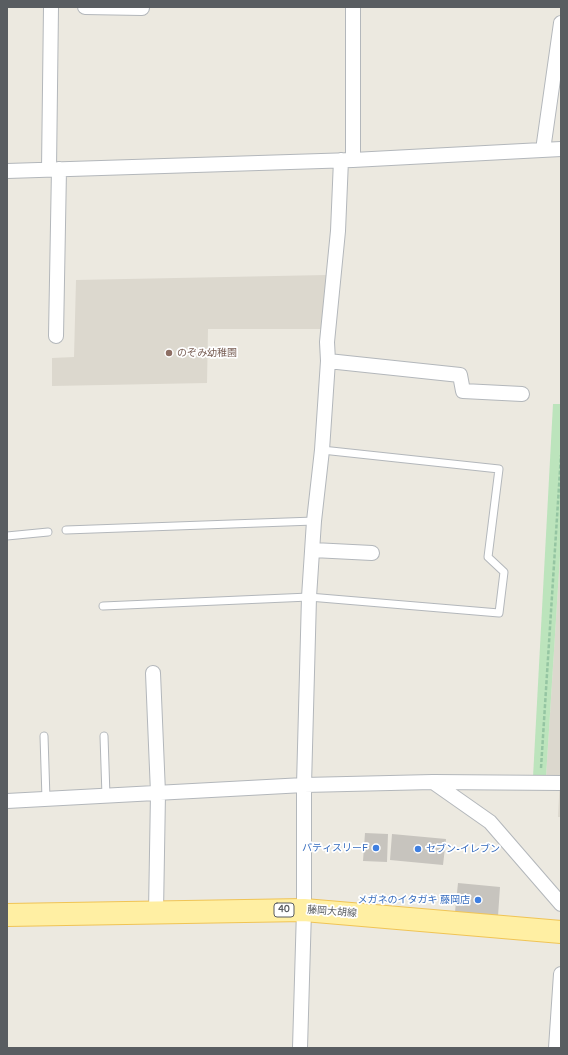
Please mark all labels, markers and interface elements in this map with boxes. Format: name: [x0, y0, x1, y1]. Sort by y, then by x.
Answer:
place label: のぞみ幼稚園: [177, 347, 237, 359]
marker: のぞみ幼稚園: [164, 348, 174, 358]
place label: パティスリーF: [302, 842, 368, 854]
marker: パティスリーF: [371, 843, 381, 853]
place label: セブン-イレブン: [426, 843, 500, 855]
marker: セブン-イレブン: [413, 844, 423, 854]
place label: メガネのイタガキ 藤岡店: [357, 894, 470, 906]
marker: メガネのイタガキ 藤岡店: [473, 895, 483, 905]
road number: 40: [274, 903, 294, 917]
street label: 藤岡大胡線: [307, 904, 357, 920]

